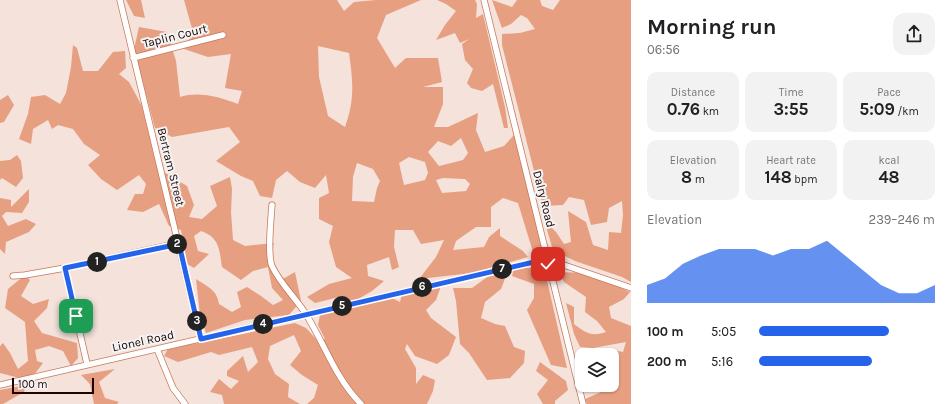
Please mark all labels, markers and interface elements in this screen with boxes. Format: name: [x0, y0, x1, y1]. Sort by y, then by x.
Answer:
button: share: [893, 13, 935, 55]
text: Morning run: [647, 14, 776, 40]
street label: Taplin Court: [141, 21, 209, 51]
text: 06:56: [647, 42, 680, 57]
text: Distance: [671, 86, 715, 99]
text: Time: [779, 86, 803, 99]
text: Pace: [877, 86, 901, 99]
text: 0.76: [667, 99, 700, 119]
text: 3:55: [774, 99, 808, 119]
text: 5:09: [859, 99, 895, 119]
text: km: [700, 105, 719, 118]
text: /km: [895, 105, 919, 118]
street label: Bertram Street: [154, 126, 188, 208]
text: Elevation: [670, 154, 716, 167]
text: Heart rate: [766, 154, 816, 167]
text: kcal: [878, 154, 900, 167]
text: 8: [681, 167, 692, 187]
text: 148: [764, 167, 792, 187]
text: 48: [878, 167, 900, 187]
street label: Dalry Road: [530, 169, 558, 229]
text: m: [692, 173, 705, 186]
text: bpm: [792, 173, 818, 186]
text: Elevation: [647, 212, 702, 227]
text: 239–246 m: [869, 212, 935, 227]
pin: 2: [167, 234, 187, 254]
text: 2: [174, 237, 180, 250]
pin: [531, 247, 565, 281]
pin: 1: [87, 252, 107, 272]
icon: check: [537, 253, 559, 275]
text: 1: [95, 255, 99, 268]
pin: 7: [492, 259, 512, 279]
text: 7: [499, 262, 505, 275]
pin: 6: [412, 277, 432, 297]
text: 6: [419, 280, 425, 293]
pin: 5: [332, 296, 352, 316]
pin: [59, 299, 93, 333]
text: 5: [339, 299, 345, 312]
icon: arrive: [65, 305, 87, 327]
pin: 3: [187, 311, 207, 331]
text: 3: [194, 314, 200, 327]
pin: 4: [253, 314, 273, 334]
text: 4: [260, 317, 266, 330]
text: 100 m: [647, 324, 684, 339]
text: 5:05: [711, 324, 736, 339]
street label: Lionel Road: [111, 328, 175, 354]
map controls: [575, 348, 619, 392]
button: layers: [575, 348, 619, 392]
text: 200 m: [647, 354, 687, 369]
text: 5:16: [711, 354, 733, 369]
scale bar: [12, 376, 94, 395]
text: 100 m: [18, 378, 48, 391]

